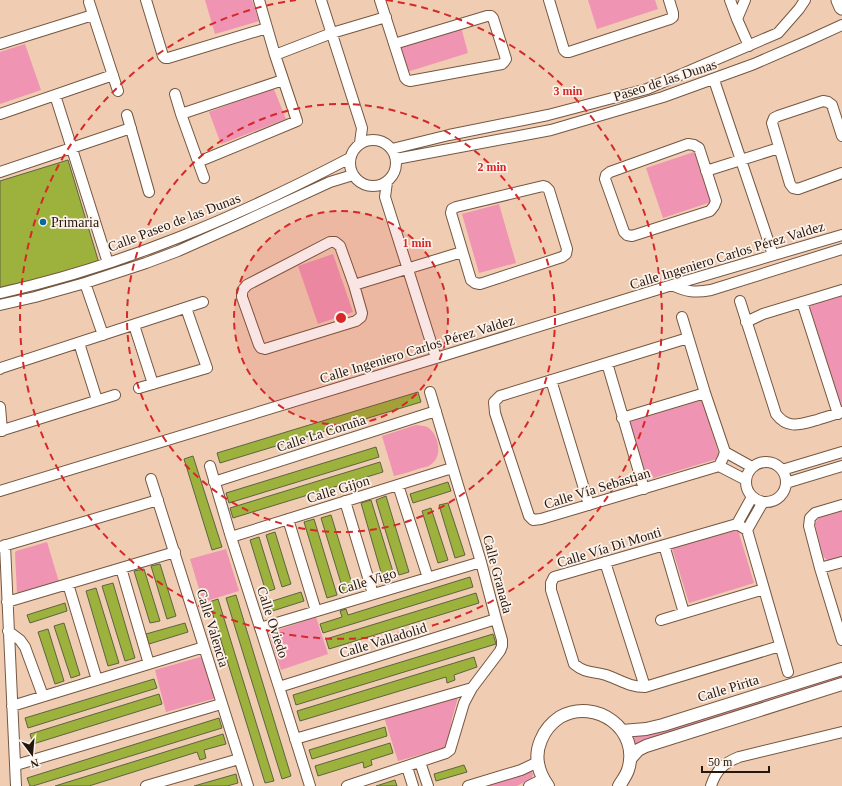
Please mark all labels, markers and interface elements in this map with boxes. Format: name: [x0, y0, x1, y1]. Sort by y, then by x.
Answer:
street label: Paseo de las Dunas: [612, 57, 719, 104]
text: 3 min: [553, 84, 583, 98]
text: 2 min: [477, 160, 507, 174]
street label: Calle Paseo de las Dunas: [106, 190, 243, 255]
place label: Primaria: [51, 215, 100, 230]
marker: Primaria: [38, 217, 48, 227]
street label: Calle Ingeniero Carlos Pérez Valdez: [628, 219, 826, 292]
text: 1 min: [402, 236, 432, 250]
centre of rings: [334, 311, 348, 325]
street label: Calle Ingeniero Carlos Pérez Valdez: [318, 313, 516, 386]
street label: Calle La Coruña: [275, 412, 368, 455]
street label: Calle Vía Sebastian: [542, 465, 652, 512]
street label: Calle Gijon: [305, 473, 371, 506]
street label: Calle Vía Di Monti: [555, 524, 663, 570]
street label: Calle Granada: [480, 533, 515, 616]
street label: Calle Vigo: [336, 566, 398, 597]
street label: Calle Oviedo: [254, 585, 291, 660]
street label: Calle Valencia: [194, 587, 232, 670]
street label: Calle Valladolid: [338, 620, 429, 661]
street label: Calle Pirita: [696, 672, 761, 705]
north arrow: [12, 734, 52, 774]
scale bar: [702, 748, 769, 774]
text: 50 m: [708, 755, 733, 769]
text: N: [29, 757, 40, 770]

